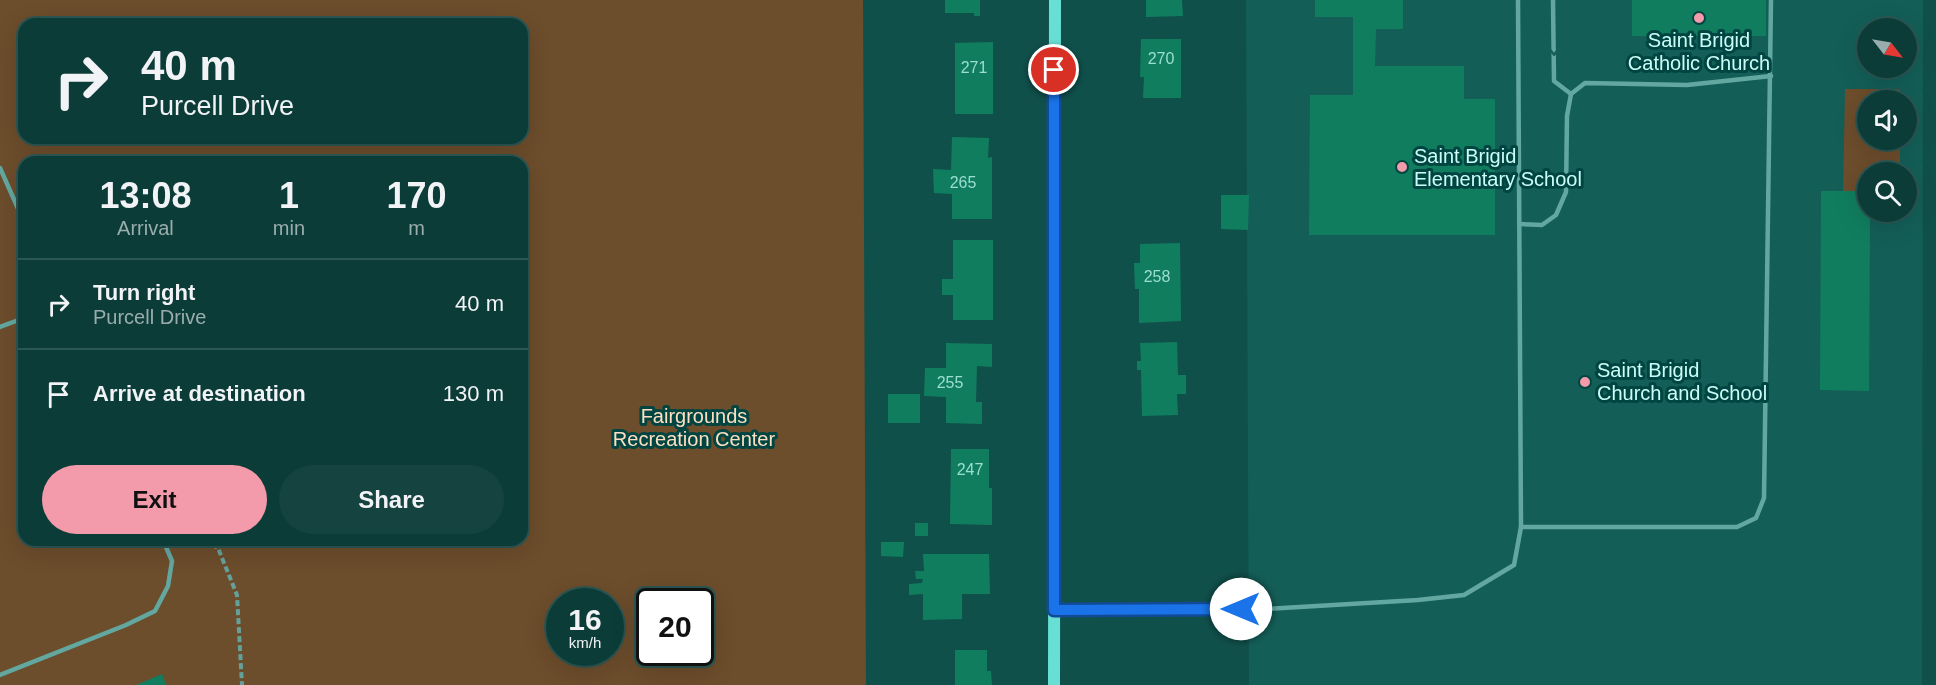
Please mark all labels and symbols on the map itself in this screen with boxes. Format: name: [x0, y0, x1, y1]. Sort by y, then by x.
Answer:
marker: Saint Brigid Catholic Church: [1692, 11, 1706, 25]
north arrow: [1857, 18, 1917, 78]
place label: Saint Brigid Catholic Church: [1628, 29, 1770, 74]
pin: [1028, 44, 1079, 95]
one-way arrow: [1548, 46, 1560, 55]
house number: 270: [1148, 50, 1174, 67]
house number: 271: [961, 59, 987, 76]
place label: Saint Brigid Elementary School: [1414, 145, 1582, 190]
marker: Saint Brigid Elementary School: [1395, 160, 1409, 174]
house number: 265: [950, 174, 976, 191]
house number: 258: [1144, 268, 1170, 285]
place label: Saint Brigid Church and School: [1597, 359, 1767, 404]
house number: 255: [937, 374, 963, 391]
marker: Saint Brigid Church and School: [1578, 375, 1592, 389]
park label: Fairgrounds Recreation Center: [613, 405, 775, 450]
house number: 247: [957, 461, 983, 478]
position arrow: [1209, 577, 1273, 641]
speed limit sign: 20: [636, 588, 714, 666]

